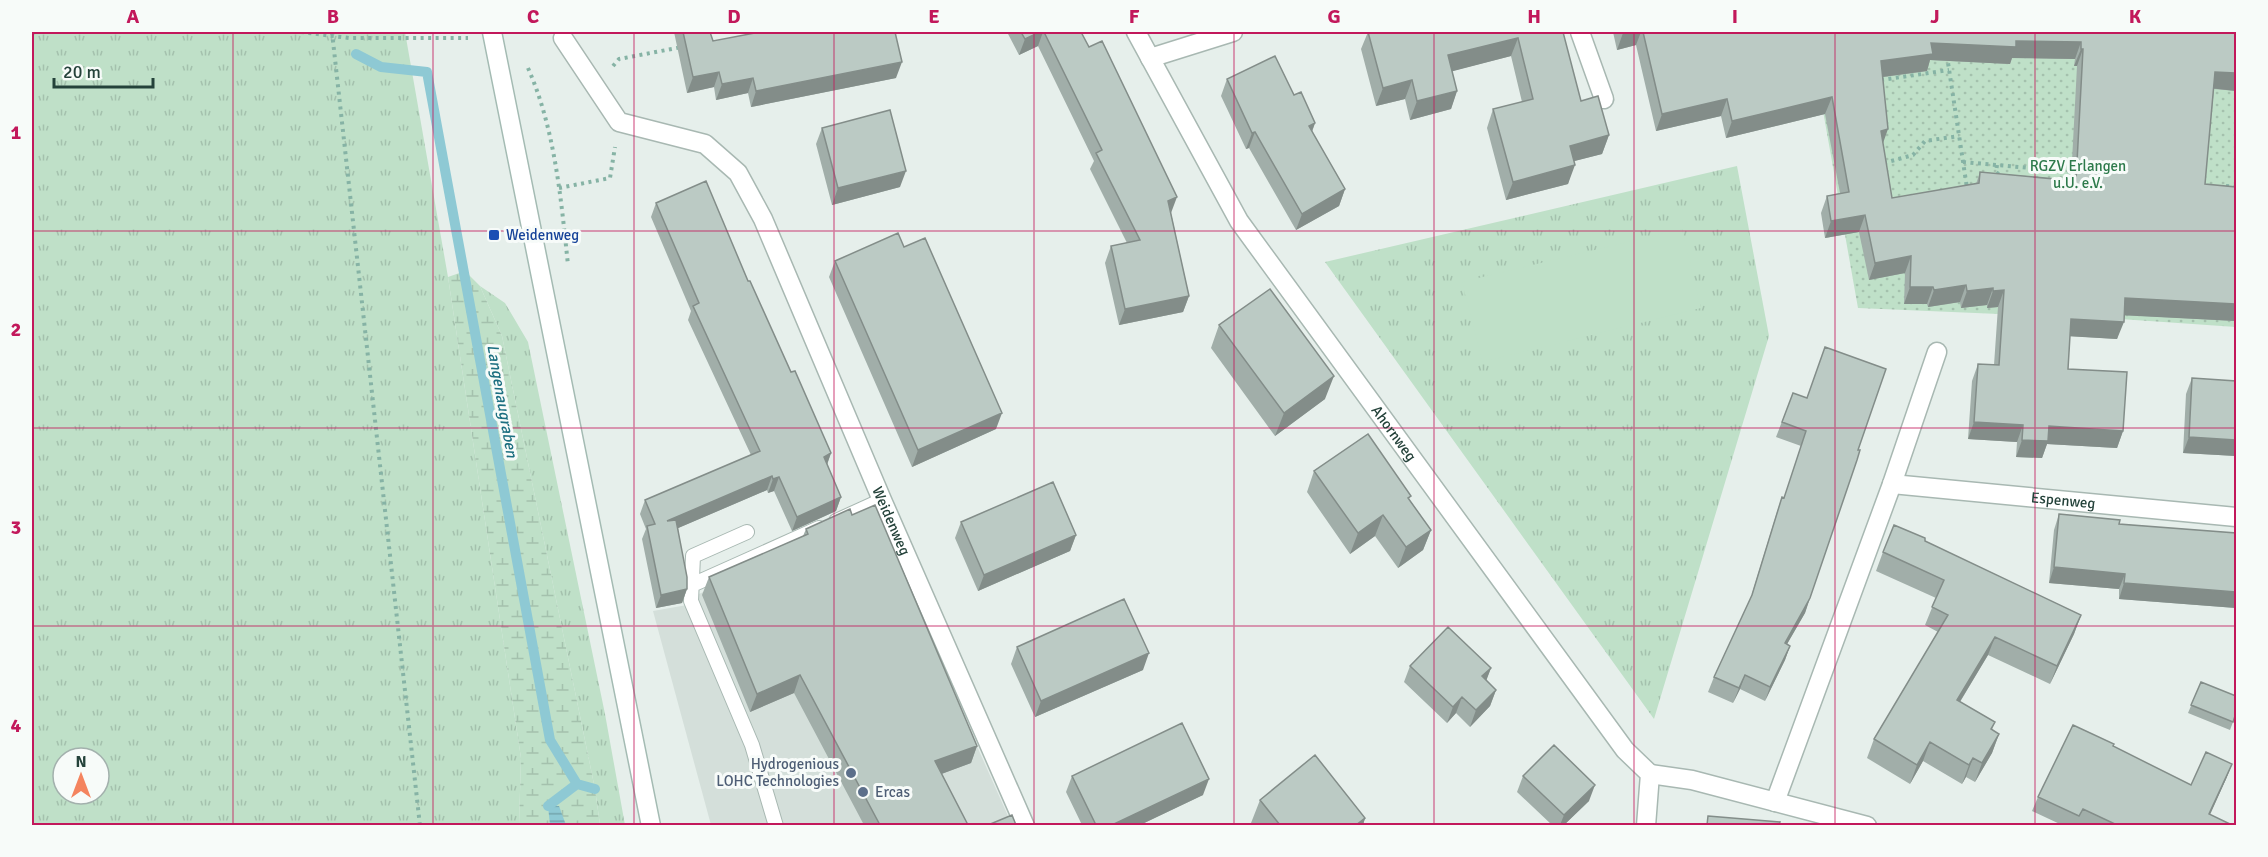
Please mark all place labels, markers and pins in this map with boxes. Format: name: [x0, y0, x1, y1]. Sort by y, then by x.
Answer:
place label: Weidenweg: [506, 226, 579, 244]
marker: Weidenweg: [487, 228, 501, 242]
place label: Hydrogenious LOHC Technologies: [716, 755, 839, 790]
marker: Hydrogenious LOHC Technologies: [844, 766, 858, 780]
place label: Ercas: [875, 783, 910, 801]
marker: Ercas: [856, 785, 870, 799]

